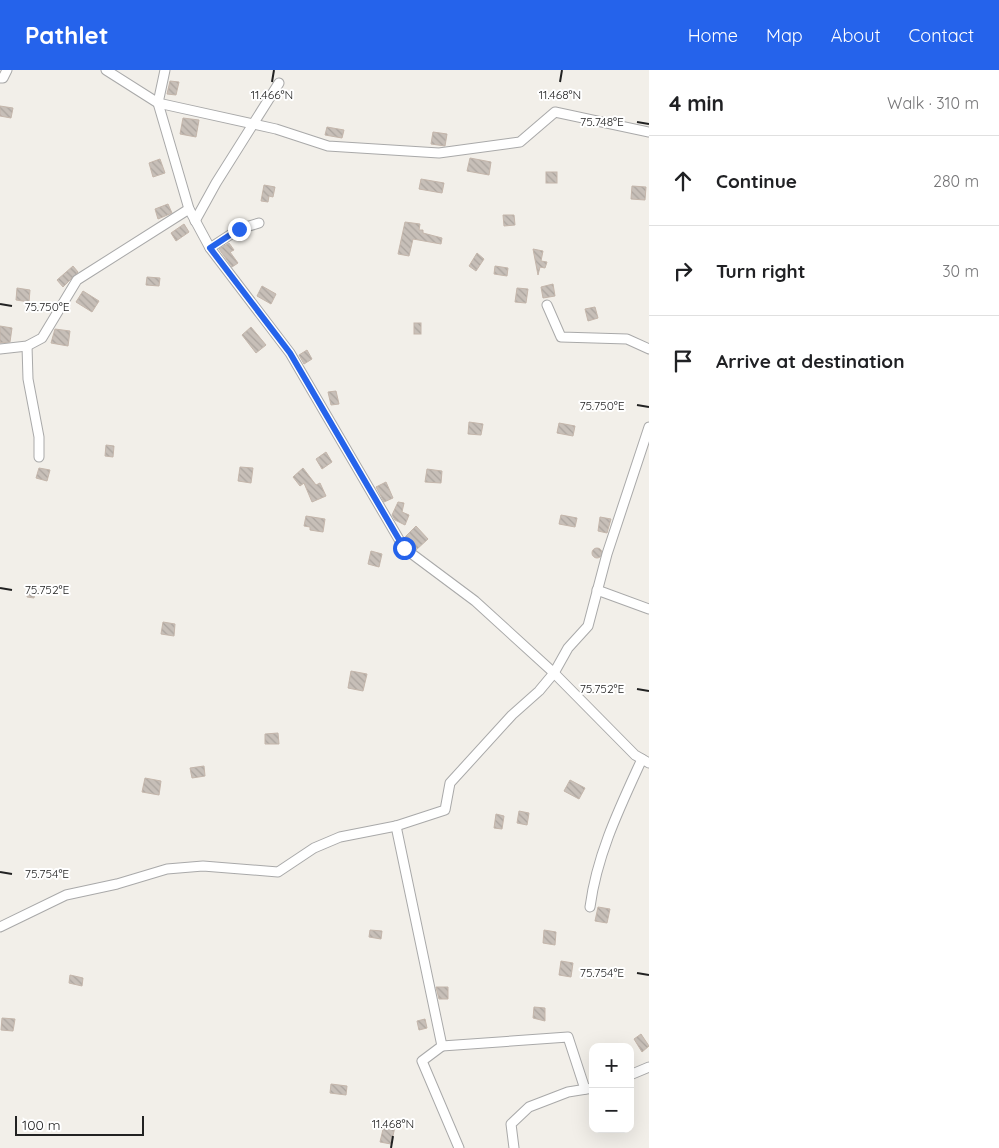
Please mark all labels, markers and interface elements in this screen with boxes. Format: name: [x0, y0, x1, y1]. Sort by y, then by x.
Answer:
text: Pathlet: [25, 20, 109, 50]
text: Home: [688, 24, 738, 47]
text: Map: [766, 24, 803, 47]
text: About: [831, 24, 881, 47]
text: Contact: [909, 24, 974, 47]
text: 11.466°N: [251, 87, 293, 102]
text: 11.468°N: [539, 87, 581, 102]
text: 4 min: [669, 90, 724, 116]
text: Walk · 310 m: [887, 93, 979, 113]
text: 75.748°E: [580, 114, 624, 129]
icon: ahead: [669, 167, 697, 195]
text: Continue: [716, 169, 797, 193]
text: 280 m: [933, 171, 979, 191]
route end: [228, 218, 251, 241]
icon: right: [669, 257, 697, 285]
text: Turn right: [716, 259, 805, 283]
text: 30 m: [942, 261, 979, 281]
text: 75.750°E: [24, 299, 70, 314]
icon: arrive: [669, 347, 697, 375]
text: Arrive at destination: [716, 349, 905, 373]
text: 75.750°E: [579, 398, 625, 413]
route start: [393, 537, 416, 560]
text: 75.752°E: [25, 582, 70, 597]
text: 75.752°E: [580, 681, 625, 696]
text: 75.754°E: [25, 866, 69, 881]
text: 75.754°E: [580, 965, 624, 980]
map controls: [589, 1043, 634, 1133]
button: +: [589, 1043, 634, 1088]
button: −: [589, 1088, 634, 1133]
scale bar: [15, 1113, 144, 1136]
text: 100 m: [22, 1116, 60, 1134]
text: 11.468°N: [372, 1116, 414, 1131]

